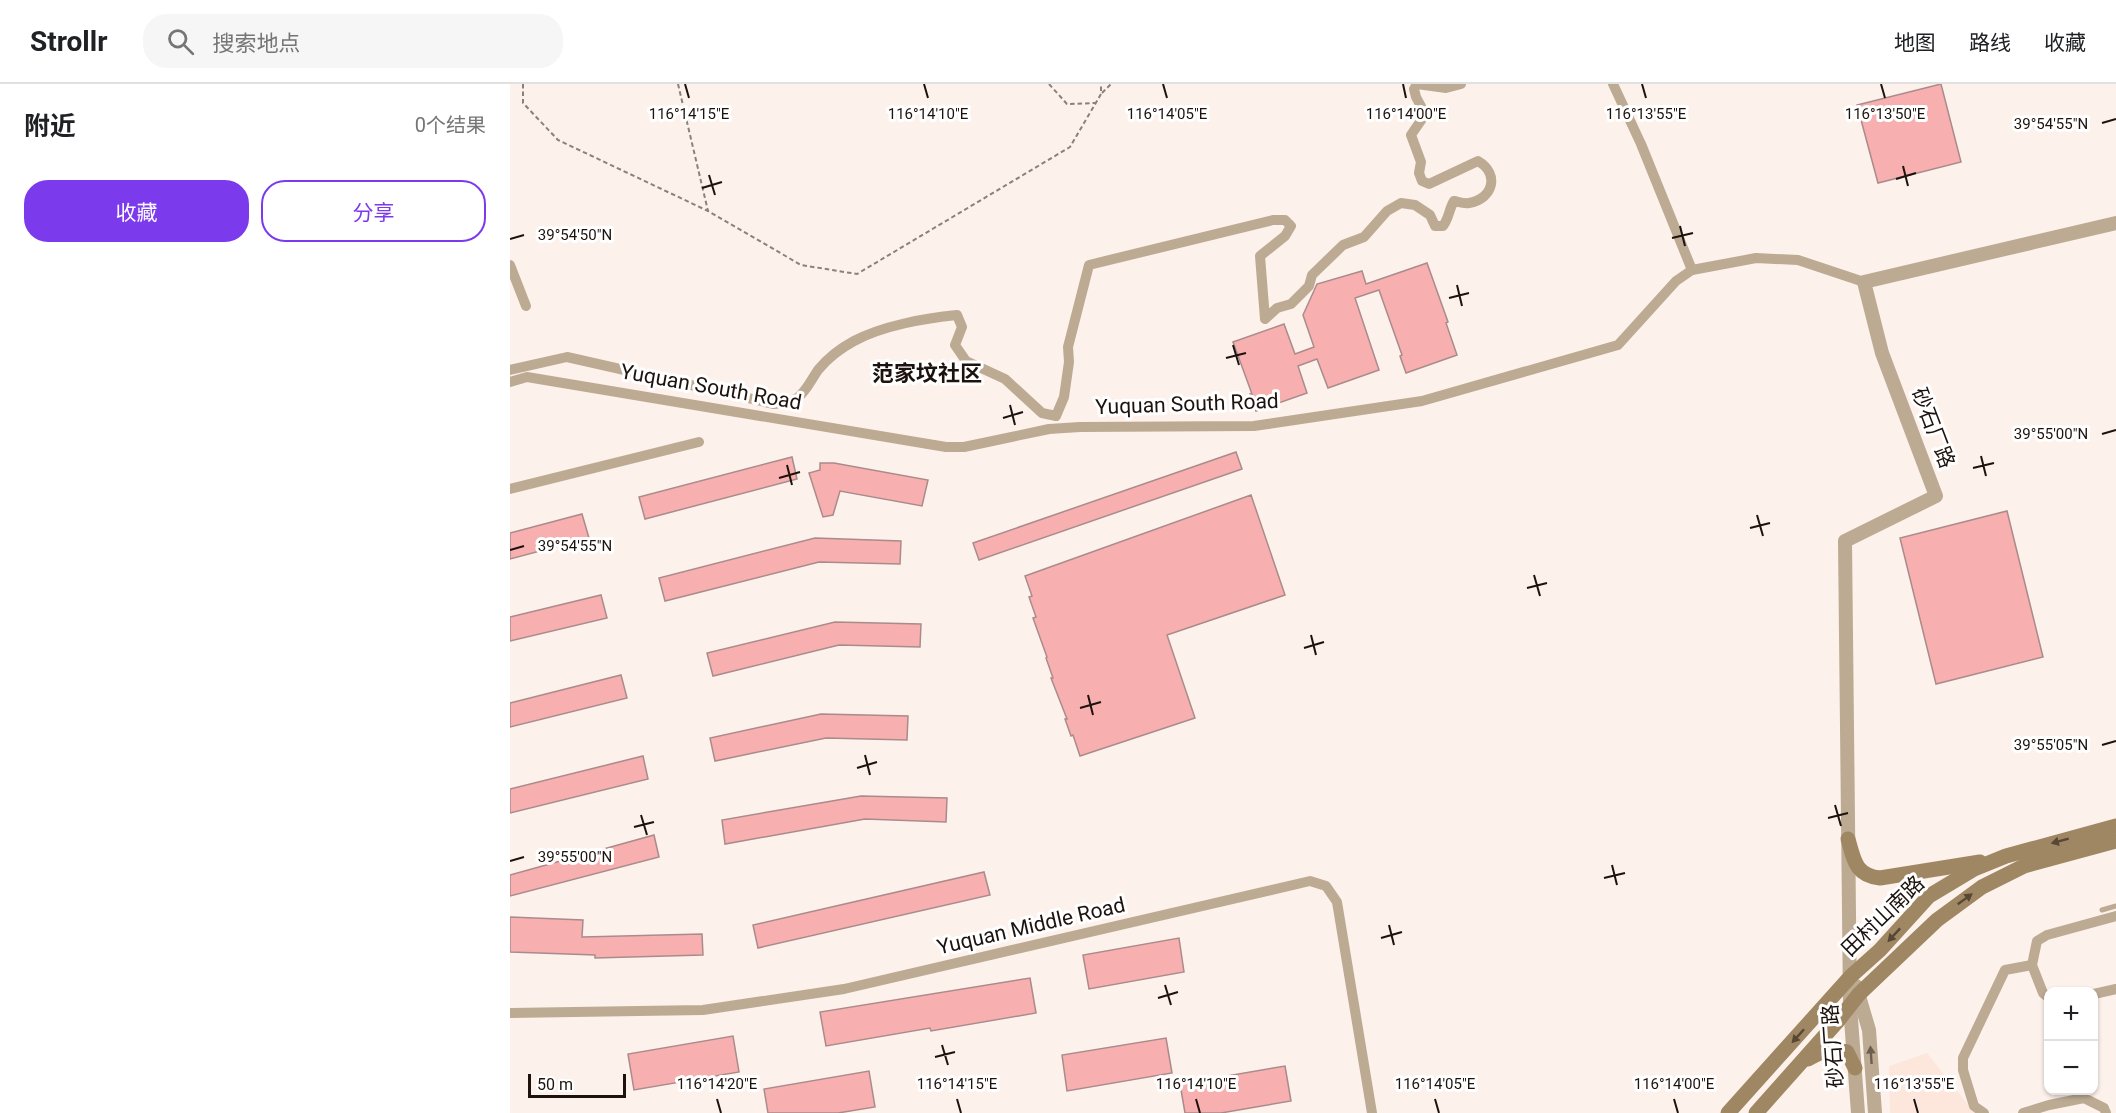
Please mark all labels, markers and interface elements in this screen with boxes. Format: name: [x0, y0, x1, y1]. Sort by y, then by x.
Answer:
search box: [143, 14, 563, 68]
text: Strollr: [30, 25, 107, 58]
icon: search: [164, 25, 197, 58]
text: 搜索地点: [212, 31, 300, 56]
text: 地图: [1894, 31, 1936, 55]
text: 路线: [1969, 31, 2011, 55]
text: 收藏: [2044, 31, 2086, 55]
text: 116°14'15"E: [649, 105, 730, 123]
text: 116°14'10"E: [888, 105, 969, 123]
text: 116°14'05"E: [1127, 105, 1208, 123]
text: 116°14'00"E: [1366, 105, 1447, 123]
text: 116°13'55"E: [1606, 105, 1687, 123]
text: 116°13'50"E: [1845, 105, 1926, 123]
text: 附近: [24, 111, 76, 141]
text: 0个结果: [415, 113, 486, 137]
text: 39°54'55"N: [2014, 115, 2088, 133]
button: 收藏: [24, 180, 249, 242]
button: 分享: [261, 180, 486, 242]
text: 39°54'50"N: [538, 226, 612, 244]
street label: Yuquan South Road: [619, 359, 803, 415]
district label: 范家坟社区: [872, 361, 982, 386]
street label: 砂石厂路: [1907, 384, 1959, 472]
street label: Yuquan South Road: [1095, 389, 1279, 419]
text: 39°55'00"N: [2014, 425, 2088, 443]
text: 39°54'55"N: [538, 537, 612, 555]
text: 39°55'05"N: [2014, 736, 2088, 754]
one-way arrow: [2050, 837, 2068, 846]
text: 39°55'00"N: [538, 848, 612, 866]
street label: 田村山南路: [1837, 871, 1929, 961]
street label: Yuquan Middle Road: [935, 893, 1127, 959]
one-way arrow: [1957, 893, 1973, 905]
one-way arrow: [1887, 927, 1901, 941]
map controls: [2044, 987, 2098, 1095]
button: +: [2044, 987, 2098, 1041]
street label: 砂石厂路: [1818, 1003, 1848, 1089]
one-way arrow: [1791, 1028, 1805, 1043]
button: −: [2044, 1041, 2098, 1095]
one-way arrow: [1866, 1045, 1876, 1064]
scale bar: [528, 1071, 626, 1098]
text: 50 m: [537, 1075, 573, 1094]
text: 116°14'20"E: [677, 1075, 758, 1093]
text: 116°14'15"E: [917, 1075, 998, 1093]
text: 116°14'10"E: [1156, 1075, 1237, 1093]
text: 116°14'05"E: [1395, 1075, 1476, 1093]
text: 116°14'00"E: [1634, 1075, 1715, 1093]
text: 116°13'55"E: [1874, 1075, 1955, 1093]

